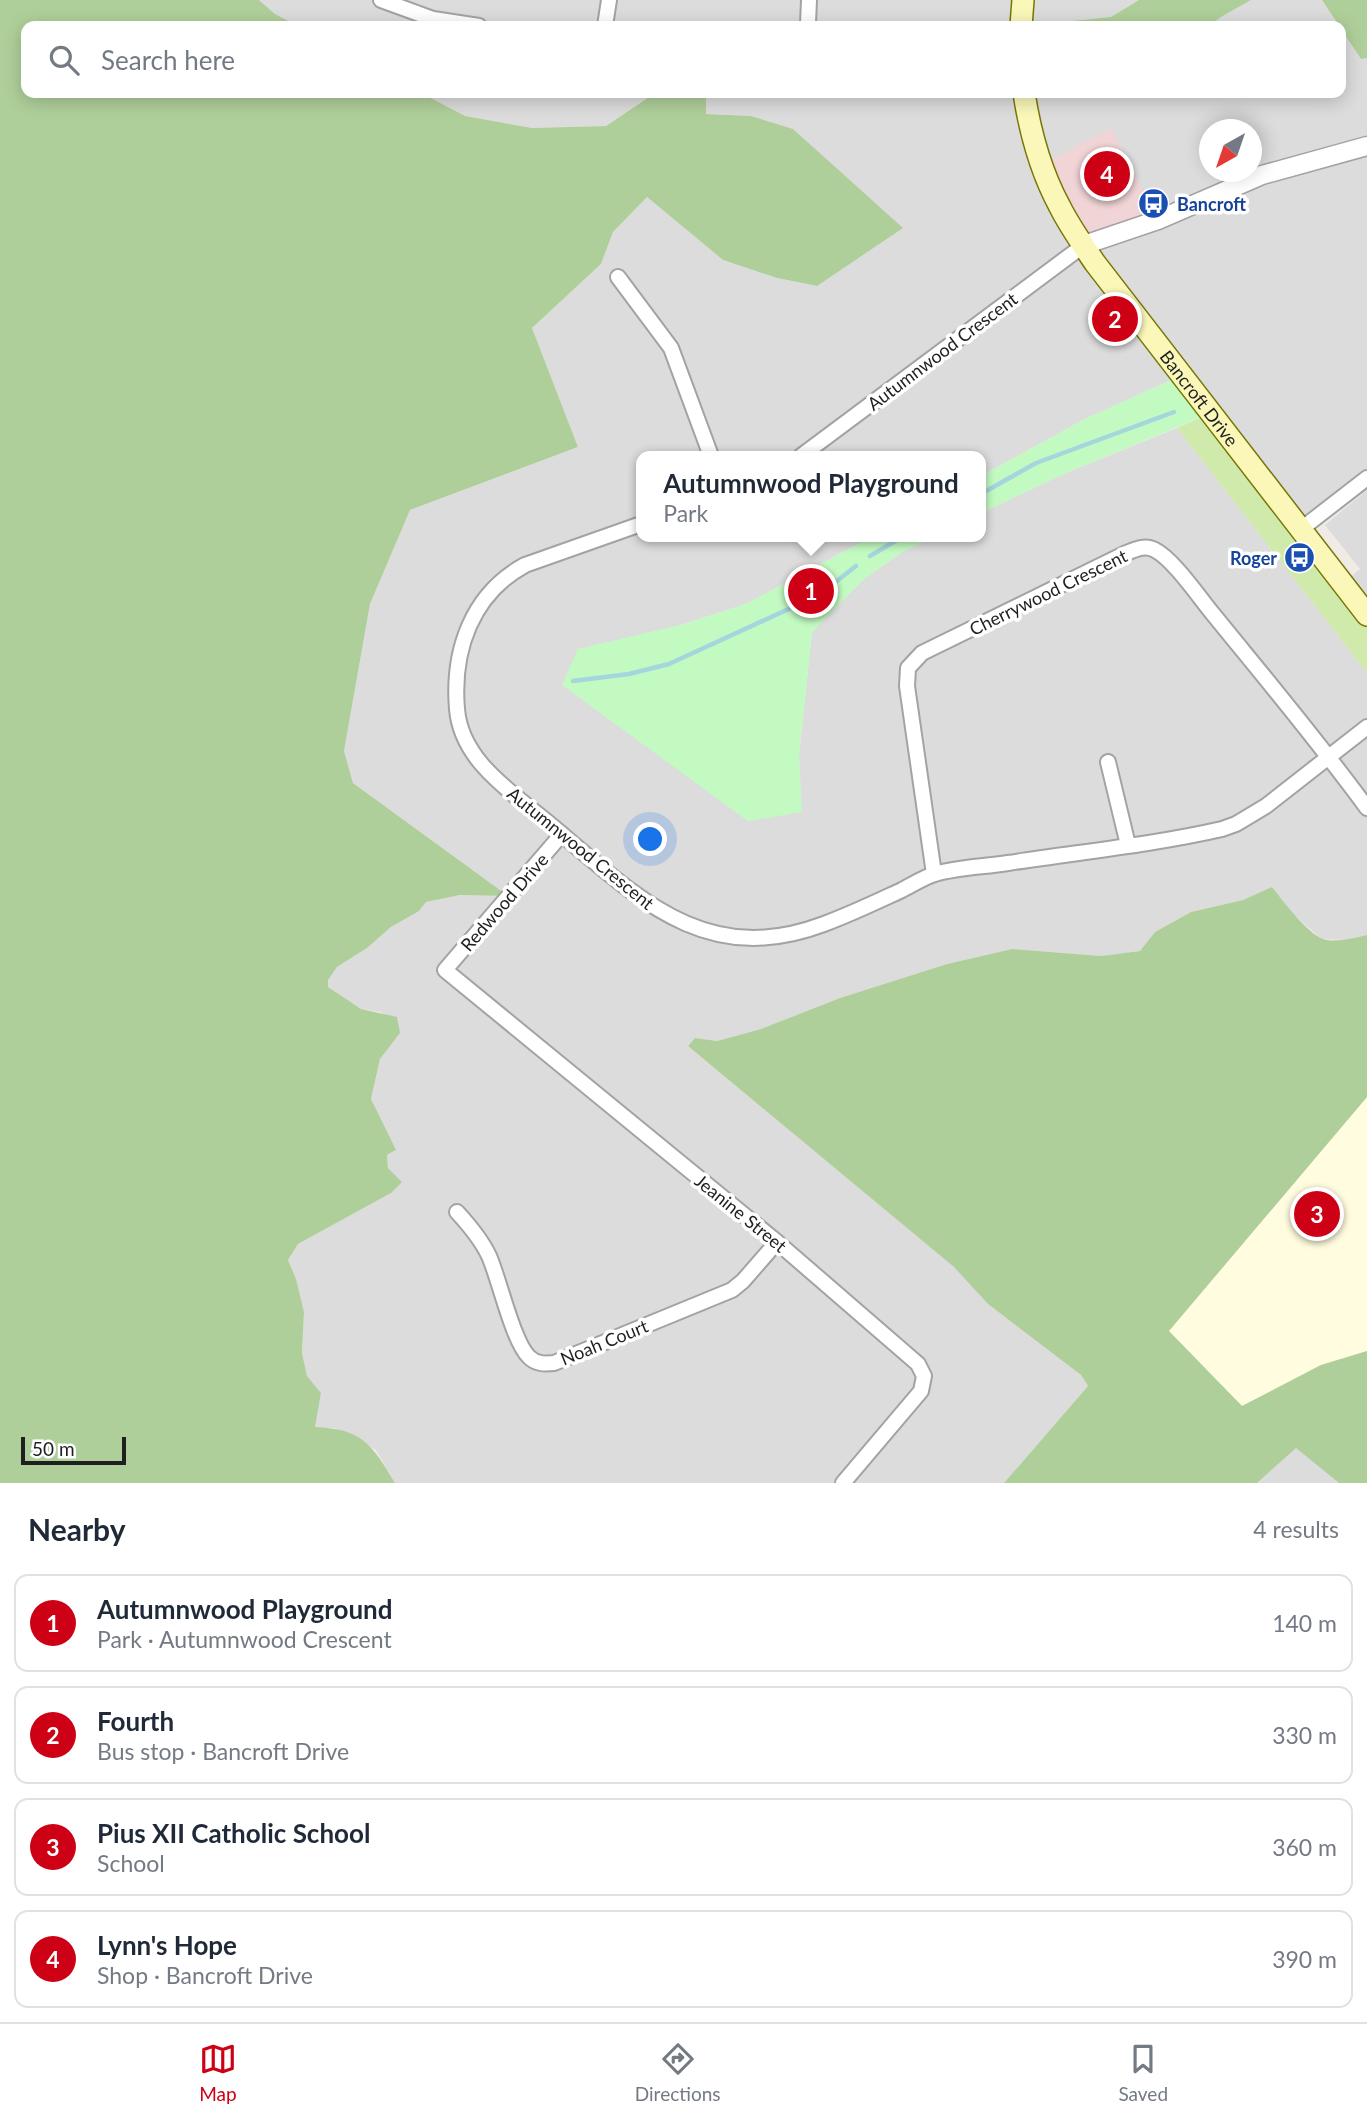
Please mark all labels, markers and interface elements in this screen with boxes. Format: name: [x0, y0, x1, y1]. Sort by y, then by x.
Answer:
search box: [21, 21, 1346, 98]
icon: search: [45, 41, 83, 79]
text: Search here: [101, 44, 235, 76]
north arrow: [1199, 119, 1262, 182]
pin: 4: [1084, 148, 1130, 200]
bus stop icon: Bancroft: [1137, 187, 1171, 221]
place label: Bancroft: [1177, 193, 1246, 215]
street label: Autumnwood Crescent: [863, 287, 1022, 415]
pin: 2: [1092, 293, 1138, 345]
street label: Bancroft Drive: [1156, 346, 1243, 450]
popup: [636, 451, 986, 542]
text: Autumnwood Playground: [663, 467, 959, 499]
text: Park: [663, 499, 708, 527]
bus stop icon: Roger: [1283, 541, 1317, 575]
street label: Cherrywood Crescent: [966, 544, 1131, 640]
place label: Roger: [1230, 547, 1277, 569]
pin: 1: [788, 565, 834, 617]
street label: Autumnwood Crescent: [503, 782, 659, 914]
your location: [633, 822, 667, 856]
street label: Redwood Drive: [456, 849, 552, 955]
street label: Jeanine Street: [691, 1169, 792, 1257]
pin: 3: [1294, 1188, 1340, 1240]
street label: Noah Court: [557, 1314, 651, 1369]
scale bar: [21, 1434, 126, 1466]
text: 50 m: [32, 1437, 75, 1460]
text: Nearby: [28, 1511, 126, 1547]
text: 4 results: [1253, 1515, 1339, 1543]
text: Autumnwood Playground: [97, 1593, 393, 1625]
text: 1: [46, 1609, 60, 1637]
text: 140 m: [1272, 1609, 1337, 1637]
text: Park · Autumnwood Crescent: [97, 1625, 392, 1653]
text: Fourth: [97, 1705, 174, 1737]
text: 2: [46, 1721, 60, 1749]
text: 330 m: [1272, 1721, 1337, 1749]
text: Bus stop · Bancroft Drive: [97, 1737, 349, 1765]
text: Pius XII Catholic School: [97, 1817, 370, 1849]
text: 3: [46, 1833, 60, 1861]
text: 360 m: [1272, 1833, 1337, 1861]
text: School: [97, 1849, 165, 1877]
text: Lynn's Hope: [97, 1929, 237, 1961]
text: 4: [46, 1945, 60, 1973]
text: 390 m: [1272, 1945, 1337, 1973]
text: Shop · Bancroft Drive: [97, 1961, 313, 1989]
tab: Map: [199, 2040, 237, 2105]
tab: Directions: [635, 2040, 721, 2105]
tab: Saved: [1118, 2040, 1168, 2105]

